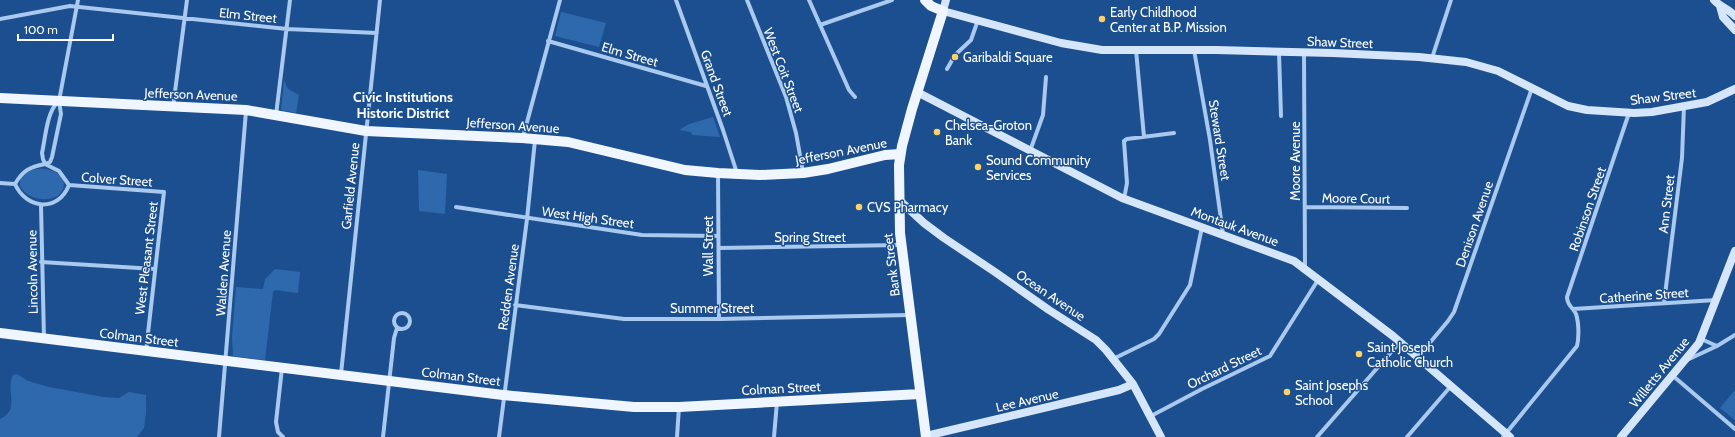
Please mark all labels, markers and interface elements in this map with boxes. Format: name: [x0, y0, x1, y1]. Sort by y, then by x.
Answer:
street label: Elm Street: [218, 4, 278, 26]
place label: Early Childhood Center at B.P. Mission: [1110, 4, 1227, 35]
marker: Early Childhood Center at B.P. Mission: [1097, 14, 1107, 24]
scale bar: [18, 16, 113, 42]
text: 100 m: [24, 22, 58, 37]
street label: West Coit Street: [760, 25, 808, 115]
street label: Shaw Street: [1307, 33, 1374, 51]
street label: Elm Street: [600, 38, 661, 70]
street label: Grand Street: [698, 47, 737, 119]
place label: Garibaldi Square: [963, 49, 1053, 65]
marker: Garibaldi Square: [950, 52, 960, 62]
street label: Jefferson Avenue: [143, 84, 238, 104]
street label: Shaw Street: [1629, 84, 1698, 108]
district label: Civic Institutions Historic District: [353, 88, 453, 122]
street label: Steward Street: [1206, 99, 1234, 182]
street label: Jefferson Avenue: [465, 114, 560, 136]
place label: Chelsea-Groton Bank: [945, 117, 1032, 148]
street label: Moore Avenue: [1287, 121, 1303, 201]
marker: Chelsea-Groton Bank: [932, 127, 942, 137]
street label: Jefferson Avenue: [793, 134, 888, 168]
street label: Garfield Avenue: [337, 141, 363, 230]
place label: Sound Community Services: [986, 152, 1091, 183]
marker: Sound Community Services: [973, 162, 983, 172]
street label: Robinson Street: [1565, 164, 1609, 253]
street label: Colver Street: [81, 169, 154, 190]
street label: Ann Street: [1654, 173, 1678, 234]
street label: Denison Avenue: [1452, 179, 1496, 269]
street label: Moore Court: [1322, 189, 1391, 207]
place label: CVS Pharmacy: [867, 199, 949, 215]
street label: West Pleasant Street: [131, 200, 161, 316]
marker: CVS Pharmacy: [854, 202, 864, 212]
street label: West High Street: [541, 203, 636, 231]
street label: Montauk Avenue: [1189, 203, 1281, 249]
street label: Wall Street: [700, 215, 716, 276]
street label: Walden Avenue: [212, 229, 234, 317]
street label: Spring Street: [774, 229, 846, 245]
street label: Lincoln Avenue: [23, 230, 41, 314]
street label: Bank Street: [879, 232, 903, 297]
street label: Redden Avenue: [494, 243, 522, 331]
street label: Ocean Avenue: [1013, 266, 1089, 324]
street label: Catherine Street: [1599, 284, 1690, 306]
street label: Summer Street: [670, 300, 755, 316]
street label: Colman Street: [99, 324, 180, 350]
street label: Willetts Avenue: [1626, 333, 1692, 410]
place label: Saint Joseph Catholic Church: [1367, 339, 1453, 370]
street label: Orchard Street: [1184, 342, 1264, 392]
marker: Saint Joseph Catholic Church: [1354, 349, 1364, 359]
street label: Colman Street: [421, 363, 502, 389]
place label: Saint Josephs School: [1295, 377, 1369, 408]
street label: Colman Street: [741, 378, 822, 398]
street label: Lee Avenue: [994, 385, 1060, 415]
marker: Saint Josephs School: [1282, 387, 1292, 397]

